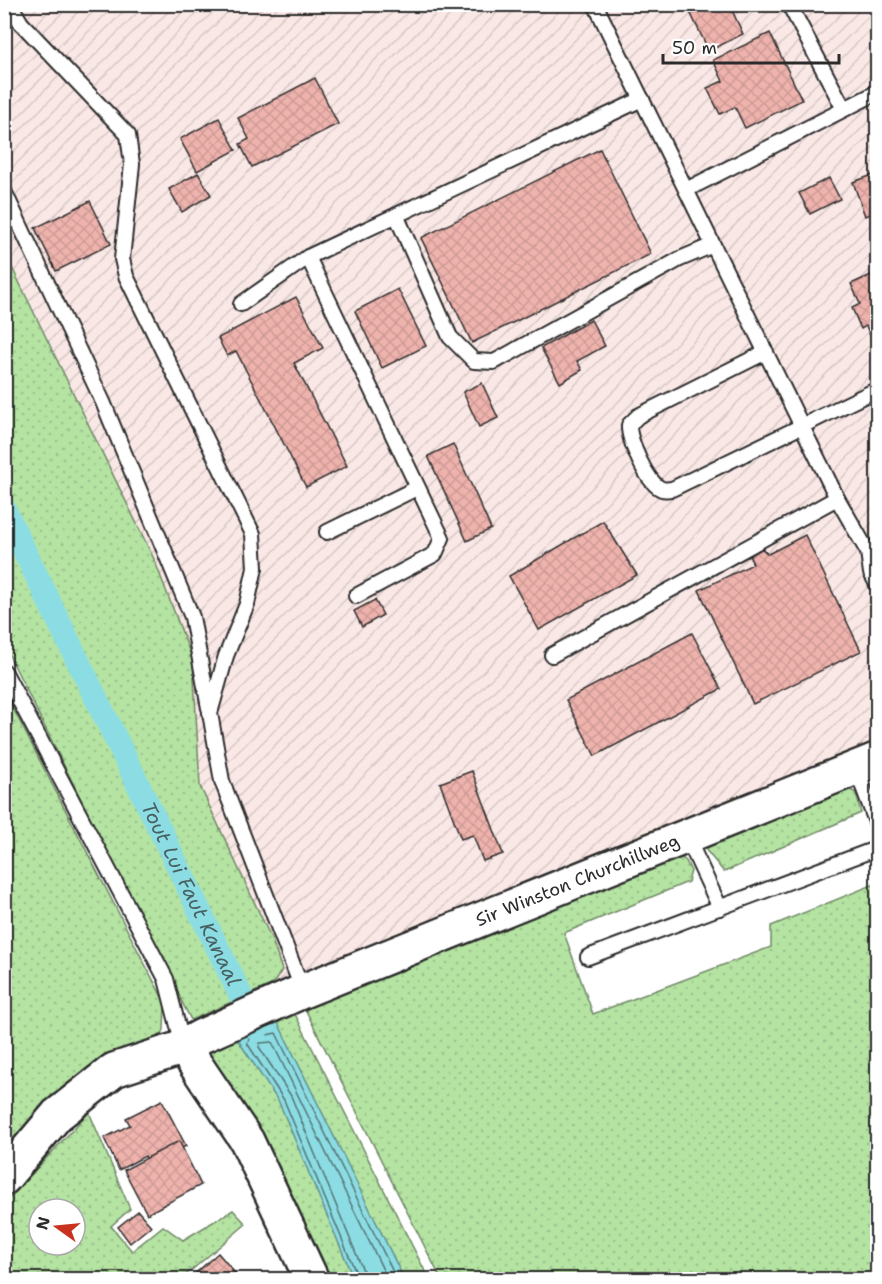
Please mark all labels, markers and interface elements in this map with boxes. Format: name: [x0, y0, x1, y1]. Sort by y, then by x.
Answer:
scale bar: [663, 27, 838, 65]
text: 50 m: [672, 36, 717, 60]
water label: Tout Lui Faut Kanaal: [135, 798, 247, 990]
street label: Sir Winston Churchillweg: [472, 828, 683, 932]
north arrow: [27, 1197, 87, 1257]
text: N: [31, 1214, 55, 1232]

